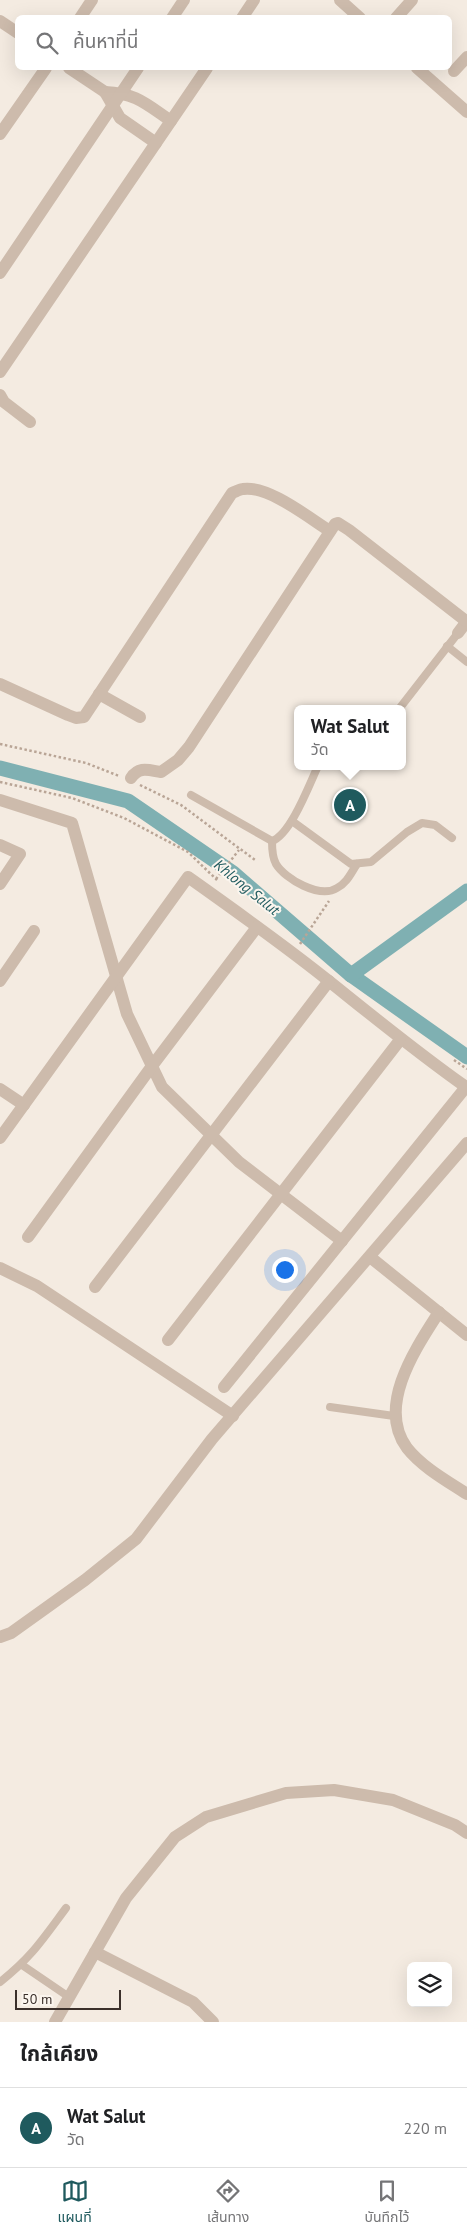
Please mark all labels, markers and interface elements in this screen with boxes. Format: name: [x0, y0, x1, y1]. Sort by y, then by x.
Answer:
search box: [15, 15, 452, 70]
icon: search: [33, 29, 61, 57]
text: ค้นหาที่นี่: [73, 29, 138, 53]
popup: [294, 705, 406, 770]
text: Wat Salut: [311, 714, 389, 738]
text: วัด: [311, 739, 329, 759]
pin: A: [334, 786, 366, 824]
water label: Khlong Salut: [210, 855, 285, 920]
your location: [272, 1257, 298, 1283]
map controls: [407, 1962, 452, 2007]
button: layers: [407, 1962, 452, 2007]
scale bar: [15, 1987, 121, 2010]
text: 50 m: [22, 1990, 52, 2008]
text: ใกล้เคียง: [20, 2040, 98, 2067]
text: Wat Salut: [67, 2104, 145, 2128]
text: A: [31, 2118, 41, 2138]
text: 220 m: [404, 2118, 447, 2138]
text: วัด: [67, 2129, 85, 2149]
tab: แผนที่: [58, 2177, 92, 2228]
tab: เส้นทาง: [207, 2177, 249, 2228]
tab: บันทึกไว้: [364, 2177, 409, 2228]

